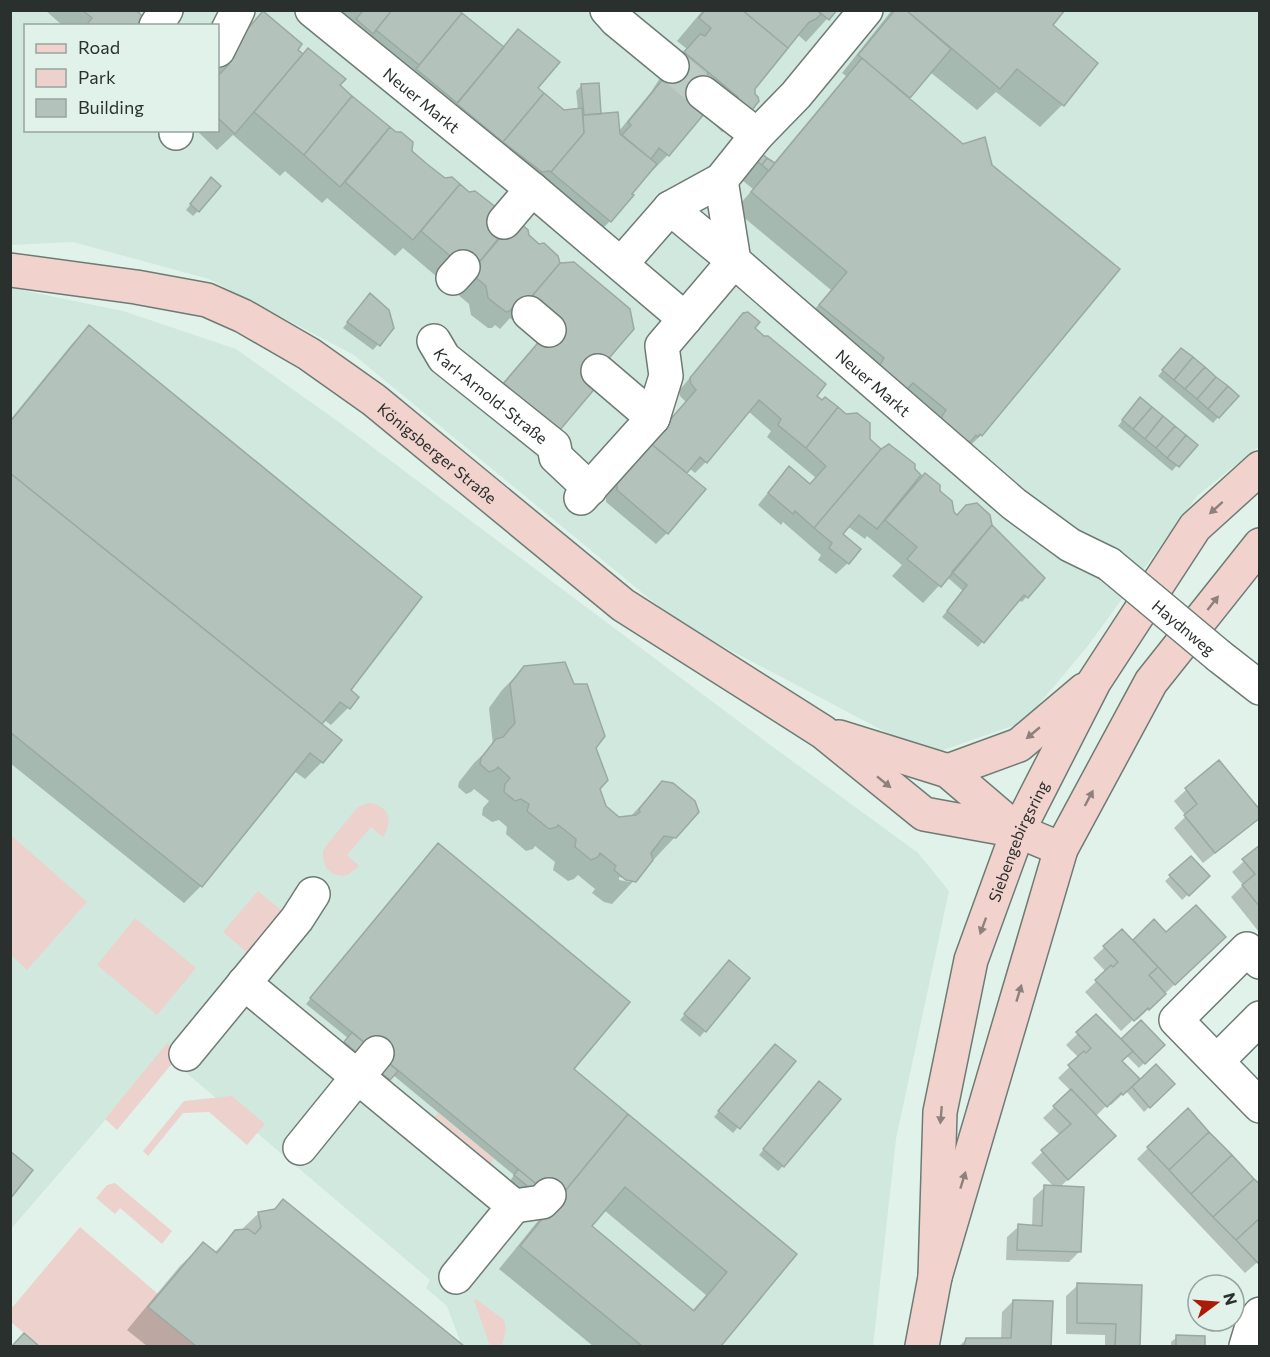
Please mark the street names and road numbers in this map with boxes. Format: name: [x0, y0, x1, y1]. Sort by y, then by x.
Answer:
street label: Neuer Markt: [380, 63, 464, 136]
street label: Karl-Arnold-Straße: [431, 344, 552, 447]
street label: Neuer Markt: [832, 345, 915, 420]
street label: Königsberger Straße: [374, 398, 501, 507]
street label: Haydnweg: [1149, 595, 1220, 659]
street label: Siebengebirgsring: [984, 777, 1052, 904]

